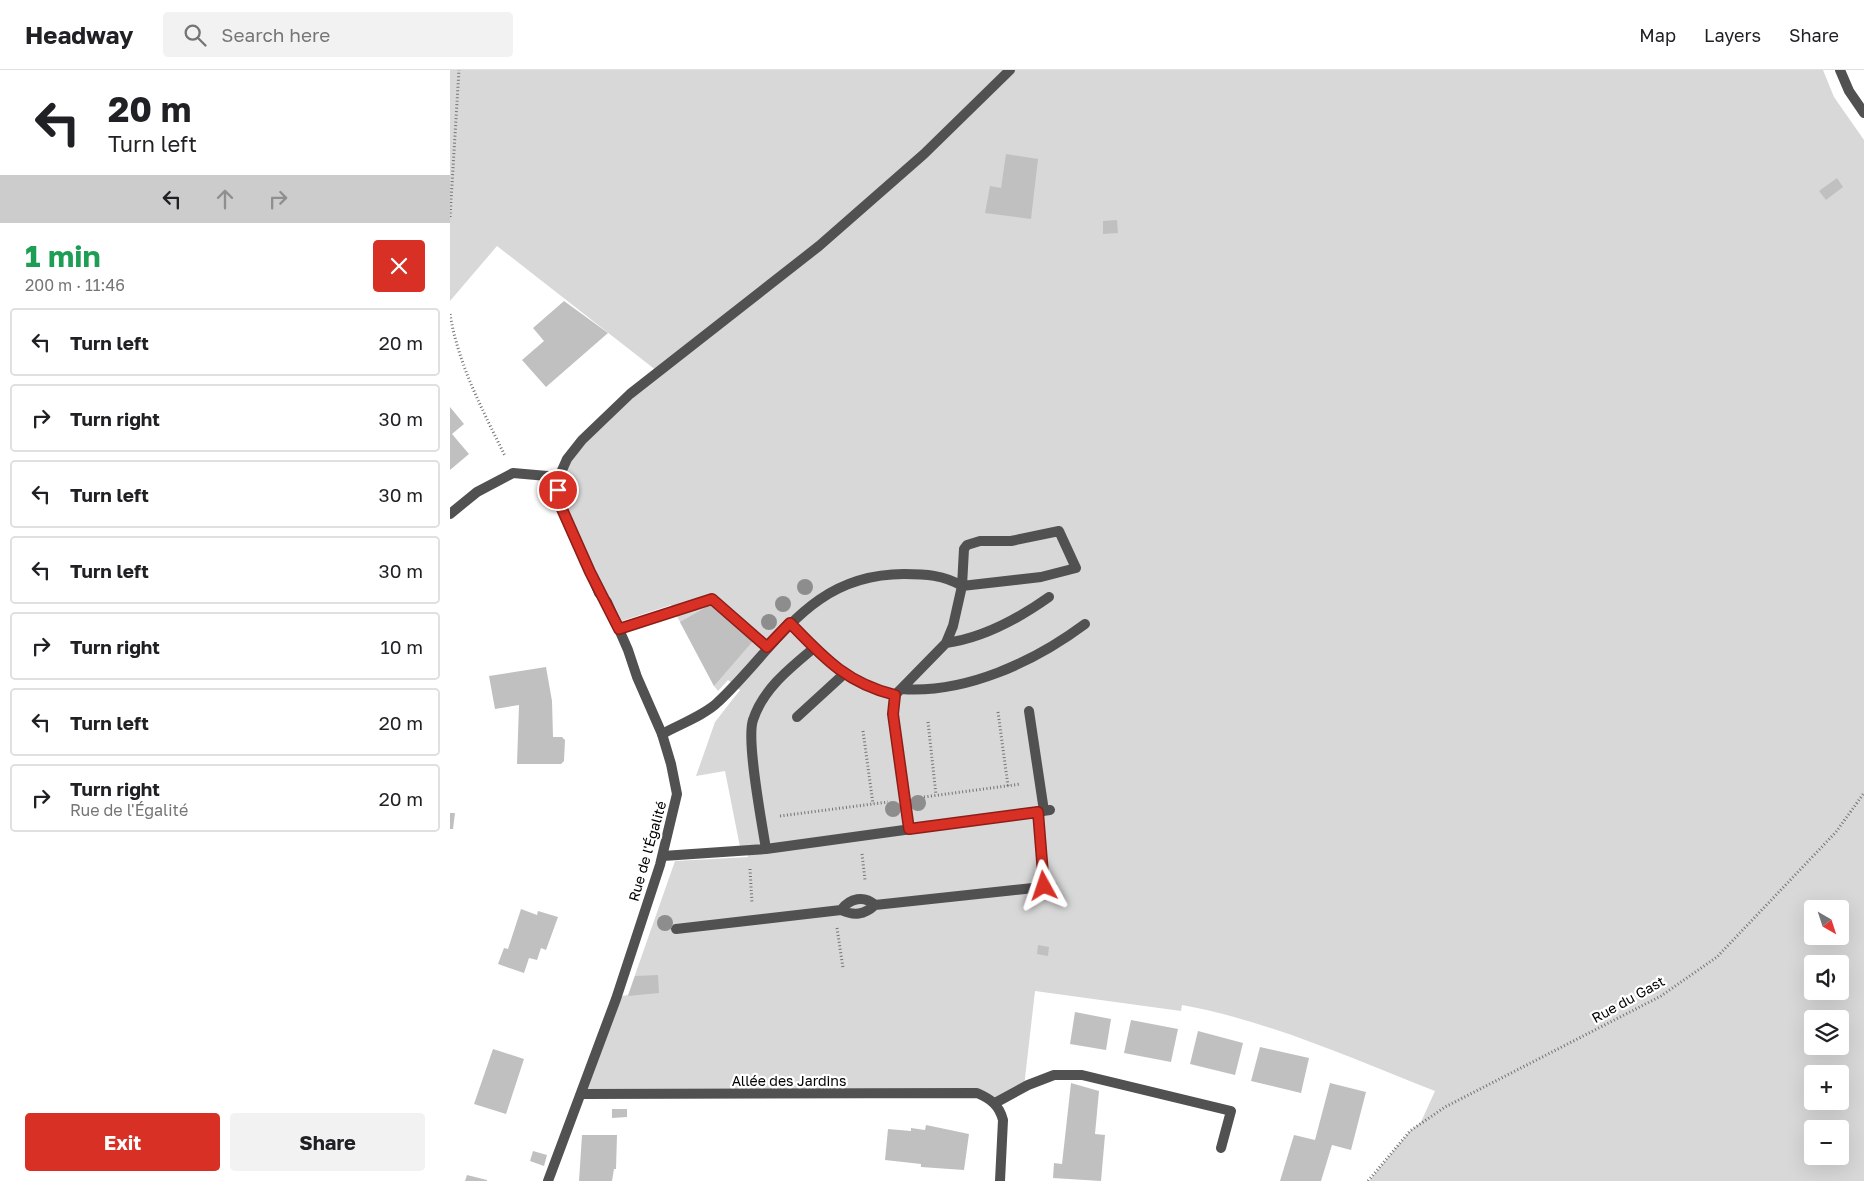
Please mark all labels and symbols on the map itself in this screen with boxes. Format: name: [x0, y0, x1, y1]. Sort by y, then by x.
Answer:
pin: [537, 469, 579, 511]
street label: Rue de l'Égalité: [625, 799, 669, 903]
position arrow: [1017, 859, 1069, 911]
north arrow: [1804, 900, 1849, 945]
street label: Rue du Gast: [1589, 972, 1667, 1026]
street label: Allée des Jardins: [732, 1072, 846, 1089]

